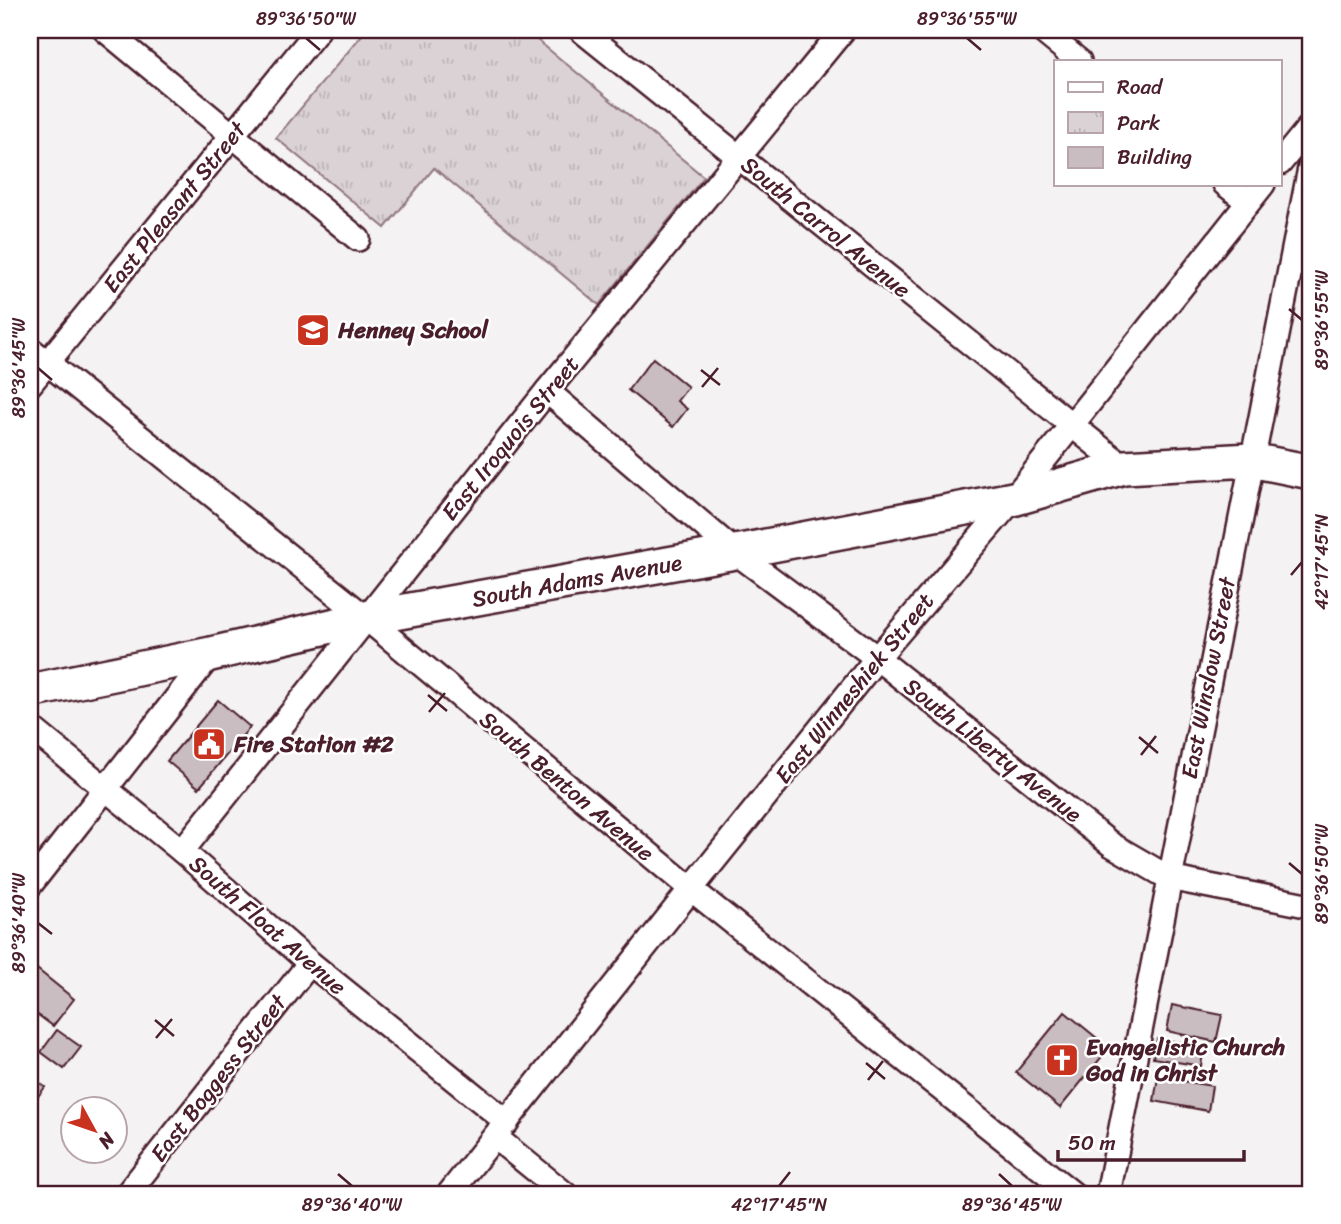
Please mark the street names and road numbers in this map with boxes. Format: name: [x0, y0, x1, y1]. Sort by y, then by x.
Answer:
street label: East Pleasant Street: [92, 111, 258, 302]
street label: South Carrol Avenue: [731, 145, 920, 309]
street label: East Iroquois Street: [430, 346, 590, 530]
street label: South Adams Avenue: [468, 542, 685, 620]
street label: East Winslow Street: [1169, 572, 1248, 782]
street label: East Winneshiek Street: [764, 583, 945, 793]
street label: South Liberty Avenue: [894, 667, 1091, 834]
street label: South Benton Avenue: [470, 700, 664, 873]
street label: South Float Avenue: [179, 845, 356, 1006]
street label: East Boggess Street: [139, 984, 298, 1171]

